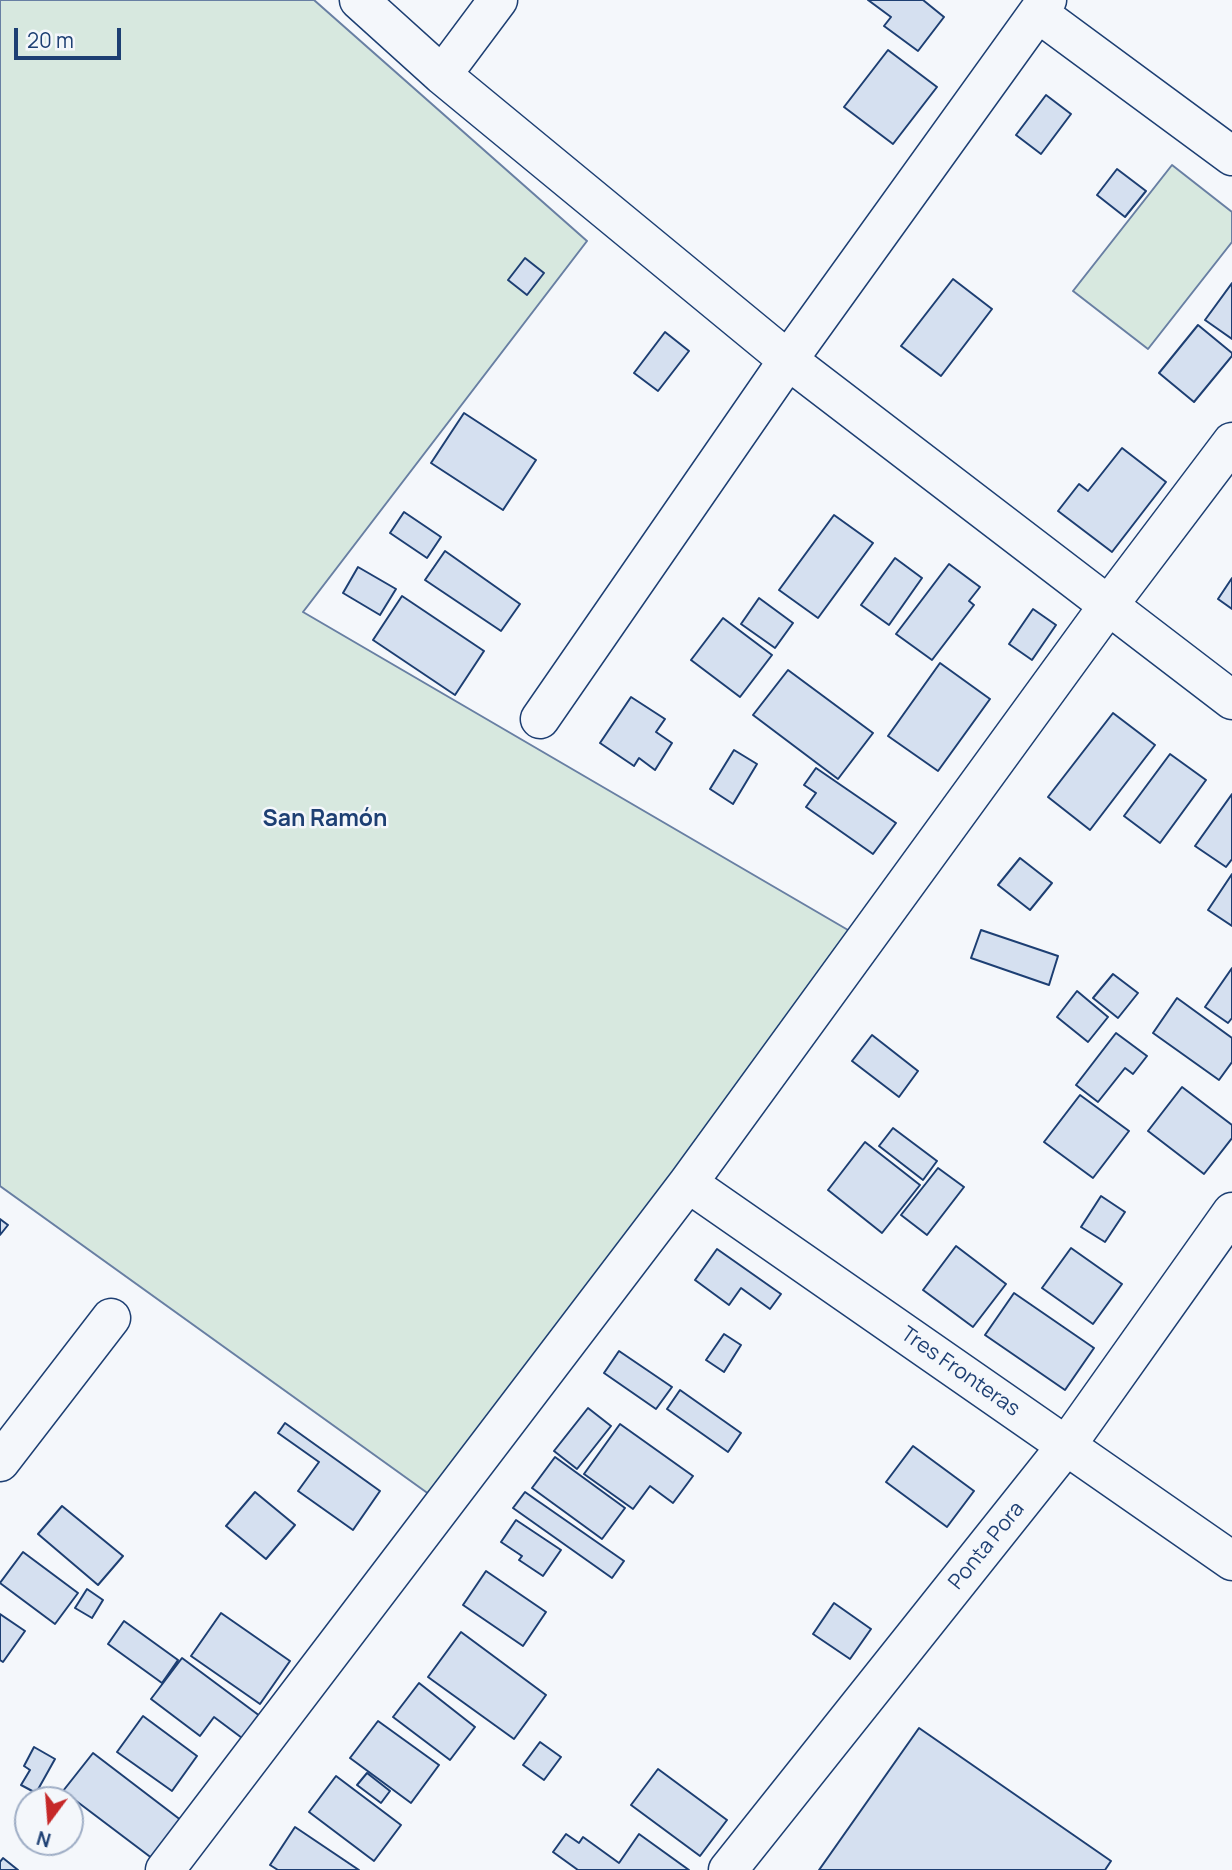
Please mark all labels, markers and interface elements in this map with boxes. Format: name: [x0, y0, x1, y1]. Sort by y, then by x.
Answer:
scale bar: [18, 14, 124, 58]
text: 20 m: [27, 26, 74, 54]
district label: San Ramón: [263, 806, 387, 834]
street label: Tres Fronteras: [896, 1322, 1024, 1422]
street label: Ponta Pora: [944, 1497, 1030, 1595]
north arrow: [14, 1786, 84, 1856]
text: N: [34, 1825, 54, 1854]

